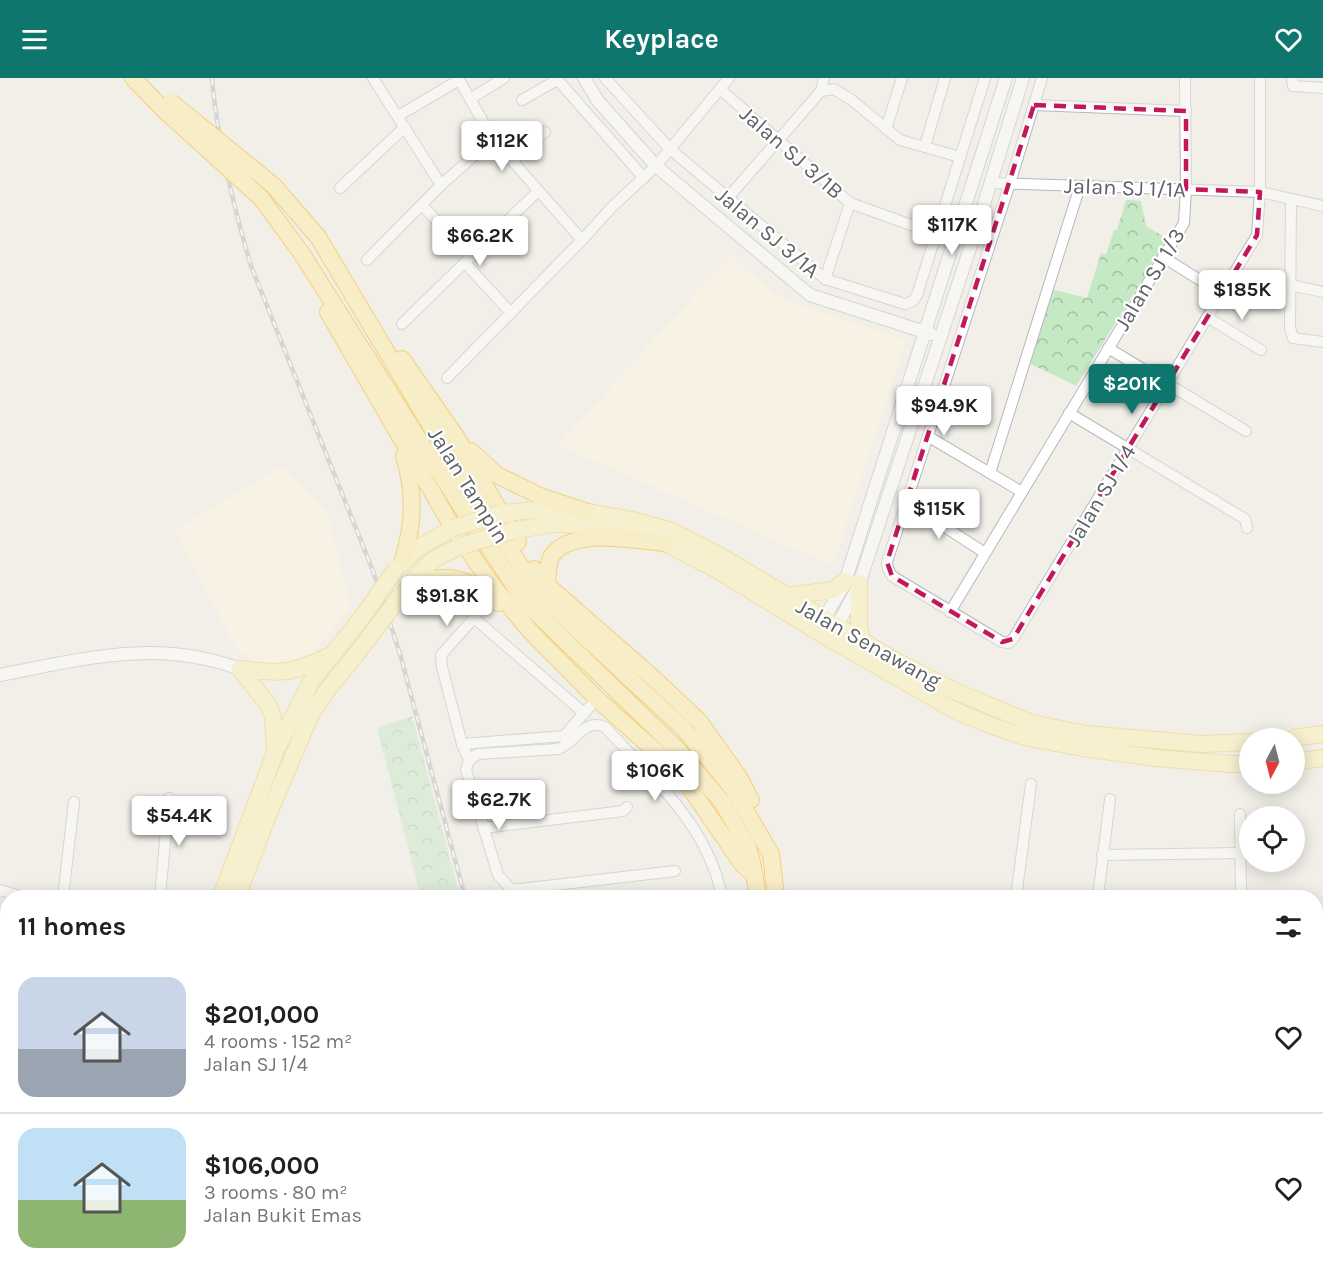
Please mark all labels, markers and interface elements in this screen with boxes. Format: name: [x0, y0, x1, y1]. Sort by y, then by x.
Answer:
icon: menu: [18, 23, 51, 56]
text: Keyplace: [604, 23, 719, 55]
icon: heart: [1272, 23, 1305, 56]
street label: Jalan SJ 3/1B: [734, 101, 848, 205]
pin: $112K: [460, 121, 544, 172]
text: $112K: [475, 129, 529, 152]
street label: Jalan SJ 1/1A: [1064, 173, 1187, 203]
street label: Jalan SJ 3/1A: [710, 182, 825, 284]
pin: $117K: [910, 205, 994, 256]
text: $117K: [926, 213, 978, 236]
pin: $66.2K: [431, 216, 529, 267]
text: $66.2K: [446, 224, 514, 247]
street label: Jalan SJ 1/3: [1109, 224, 1191, 335]
pin: $185K: [1200, 270, 1284, 321]
text: $185K: [1213, 278, 1271, 301]
pin: $201K: [1090, 364, 1174, 415]
text: $201K: [1103, 372, 1161, 395]
pin: $94.9K: [895, 386, 993, 437]
text: $94.9K: [910, 394, 978, 417]
street label: Jalan Tampin: [422, 423, 514, 548]
street label: Jalan SJ 1/4: [1060, 440, 1141, 551]
pin: $115K: [897, 489, 981, 540]
text: $115K: [913, 497, 965, 520]
pin: $91.8K: [398, 576, 496, 627]
text: $91.8K: [415, 584, 479, 607]
street label: Jalan Senawang: [792, 593, 946, 695]
north arrow: [1239, 728, 1305, 794]
map controls: [1239, 728, 1305, 872]
pin: $106K: [613, 751, 697, 802]
text: $106K: [626, 759, 684, 782]
pin: $62.7K: [450, 780, 548, 831]
text: $62.7K: [466, 788, 532, 811]
pin: $54.4K: [130, 796, 228, 847]
text: $54.4K: [146, 804, 212, 827]
button: locate: [1239, 806, 1305, 872]
icon: filters: [1272, 910, 1305, 943]
text: 11 homes: [18, 911, 126, 942]
text: $201,000: [204, 999, 319, 1030]
icon: home: [66, 1001, 138, 1073]
icon: heart: [1272, 1021, 1305, 1054]
text: 4 rooms · 152 m²: [204, 1030, 352, 1053]
text: Jalan SJ 1/4: [204, 1053, 308, 1076]
text: $106,000: [204, 1150, 319, 1181]
icon: home: [66, 1152, 138, 1224]
icon: heart: [1272, 1172, 1305, 1205]
text: 3 rooms · 80 m²: [204, 1181, 348, 1204]
text: Jalan Bukit Emas: [204, 1204, 362, 1227]

